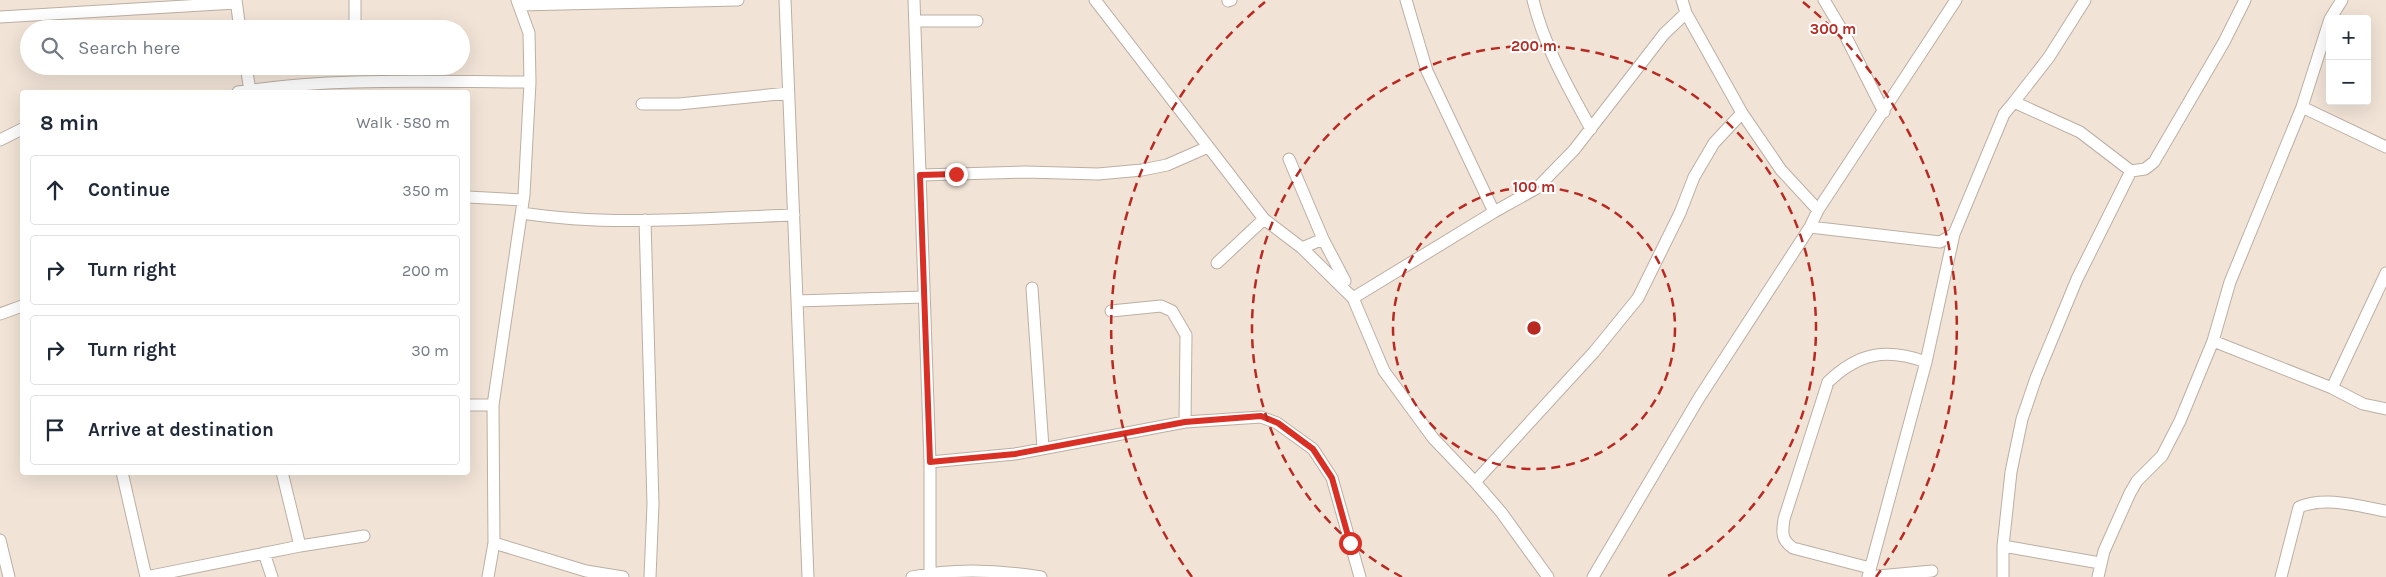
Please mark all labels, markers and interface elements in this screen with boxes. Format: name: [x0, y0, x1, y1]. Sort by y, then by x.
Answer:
map controls: [2326, 15, 2371, 105]
button: +: [2326, 15, 2371, 60]
search box: [20, 20, 470, 75]
text: 300 m: [1810, 20, 1856, 38]
icon: search: [38, 34, 66, 62]
text: Search here: [78, 37, 180, 59]
text: 200 m: [1511, 37, 1557, 55]
button: −: [2326, 60, 2371, 105]
text: 8 min: [40, 111, 99, 135]
text: Walk · 580 m: [356, 113, 450, 132]
route end: [945, 163, 968, 186]
icon: ahead: [41, 176, 69, 204]
text: 100 m: [1513, 178, 1555, 196]
text: Continue: [88, 179, 170, 201]
text: 350 m: [402, 181, 449, 200]
icon: right: [41, 256, 69, 284]
text: Turn right: [88, 259, 177, 281]
text: 200 m: [402, 261, 449, 280]
centre of rings: [1525, 319, 1543, 337]
icon: right: [41, 336, 69, 364]
text: Turn right: [88, 339, 177, 361]
text: 30 m: [411, 341, 449, 360]
icon: arrive: [41, 416, 69, 444]
text: Arrive at destination: [88, 419, 274, 441]
route start: [1339, 532, 1362, 555]

